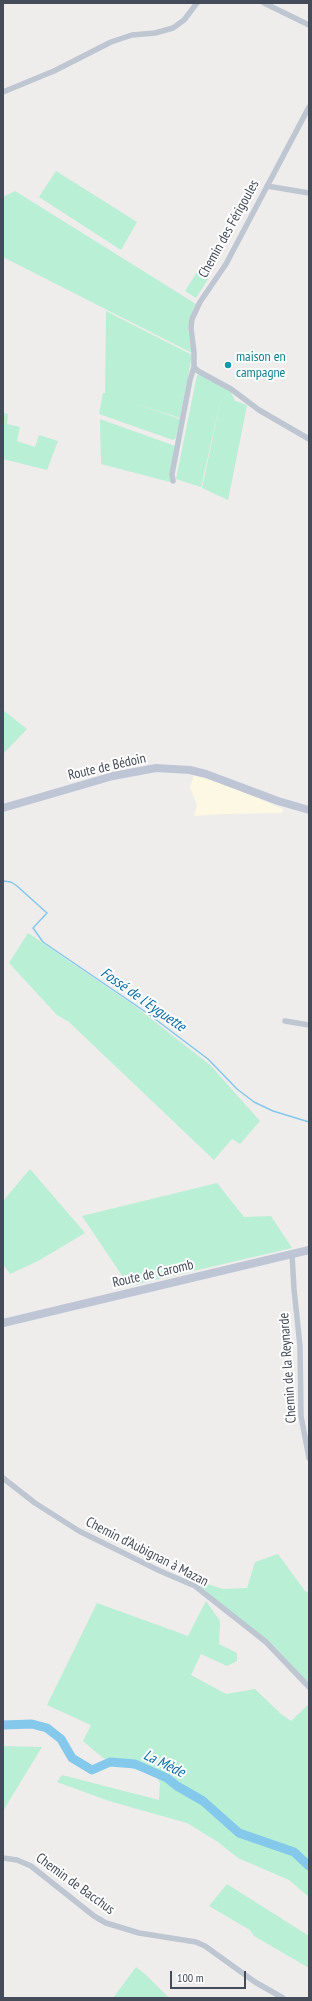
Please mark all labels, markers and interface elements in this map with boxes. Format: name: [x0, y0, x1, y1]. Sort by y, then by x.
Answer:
street label: Chemin des Férigoules: [195, 177, 263, 281]
place label: maison en campagne: [236, 349, 286, 382]
marker: maison en campagne: [223, 360, 233, 370]
street label: Route de Bédoin: [66, 750, 148, 784]
water label: Fossé de l'Eyguette: [97, 964, 189, 1036]
street label: Route de Caromb: [111, 1257, 195, 1291]
street label: Chemin de la Reynarde: [276, 1312, 300, 1424]
street label: Chemin d'Aubignan à Mazan: [83, 1514, 211, 1590]
water label: La Mède: [140, 1746, 188, 1782]
street label: Chemin de Bacchus: [32, 1850, 118, 1918]
scale bar: [172, 1963, 248, 1989]
text: 100 m: [177, 1970, 204, 1985]

